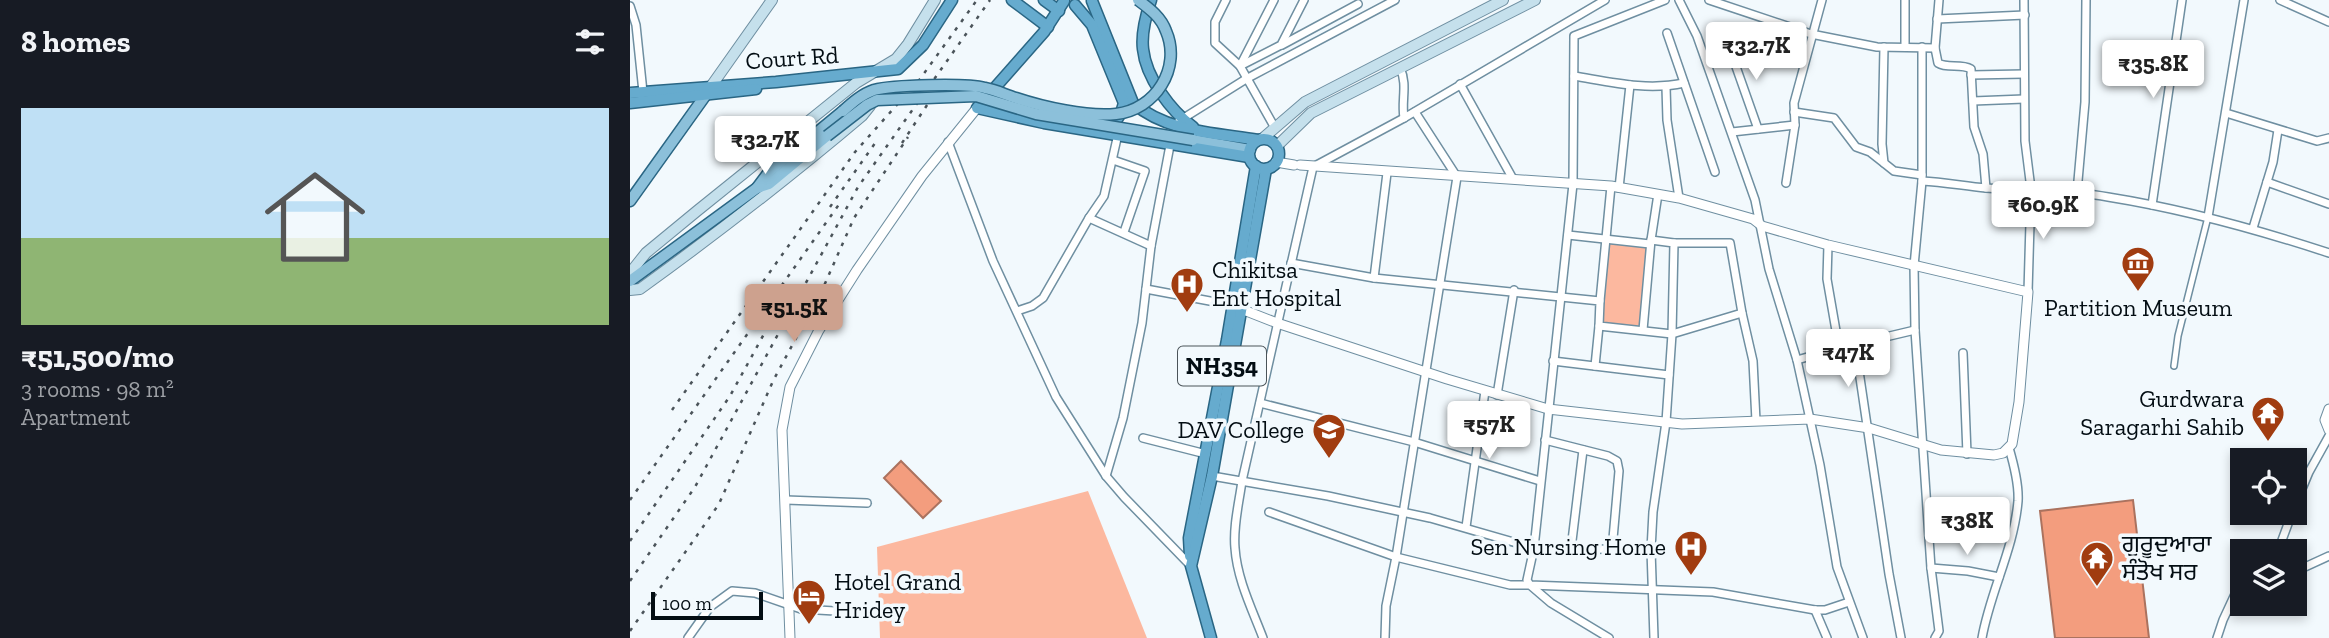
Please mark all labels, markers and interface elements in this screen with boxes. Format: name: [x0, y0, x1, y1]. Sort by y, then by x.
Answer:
pin: ₹32.7K: [1699, 22, 1813, 82]
icon: filters: [571, 23, 609, 61]
text: 8 homes: [21, 24, 130, 60]
text: ₹32.7K: [1722, 31, 1790, 59]
street label: Court Rd: [744, 40, 840, 75]
pin: ₹35.8K: [2096, 41, 2210, 100]
text: ₹35.8K: [2118, 49, 2188, 77]
pin: ₹32.7K: [708, 116, 822, 176]
text: ₹32.7K: [731, 125, 799, 153]
icon: home: [252, 154, 378, 280]
pin: ₹60.9K: [1986, 182, 2100, 241]
text: ₹60.9K: [2007, 190, 2079, 218]
museum icon: Partition Museum: [2119, 244, 2157, 293]
place label: Chikitsa Ent Hospital: [1212, 255, 1341, 312]
hospital icon: Chikitsa Ent Hospital: [1168, 265, 1206, 314]
pin: ₹51.5K: [737, 284, 851, 344]
text: ₹51.5K: [761, 293, 827, 321]
place label: Partition Museum: [2044, 293, 2232, 322]
pin: ₹47K: [1807, 330, 1889, 389]
text: ₹47K: [1822, 338, 1874, 366]
text: ₹51,500/mo: [21, 339, 174, 375]
road number: NH354: [1178, 346, 1266, 386]
text: 3 rooms · 98 m²: [21, 375, 174, 403]
place label: Gurdwara Saragarhi Sahib: [2080, 384, 2244, 441]
temple icon: Gurdwara Saragarhi Sahib: [2249, 394, 2287, 443]
pin: ₹57K: [1448, 402, 1530, 461]
text: Apartment: [21, 403, 130, 431]
text: ₹57K: [1463, 410, 1515, 438]
school or university icon: DAV College: [1310, 411, 1348, 460]
place label: DAV College: [1177, 415, 1304, 444]
map controls: [2230, 448, 2307, 616]
button: locate: [2230, 448, 2307, 525]
pin: ₹38K: [1926, 498, 2008, 557]
text: ₹38K: [1941, 506, 1993, 534]
hospital icon: Sen Nursing Home: [1672, 528, 1710, 577]
place label: ਗੁਰੂਦੁਆਰਾ ਸੰਤੋਖ ਸਰ: [2121, 529, 2212, 586]
place label: Sen Nursing Home: [1471, 532, 1666, 561]
temple icon: ਗੁਰੂਦੁਆਰਾ ਸੰਤੋਖ ਸਰ: [2078, 539, 2116, 588]
button: layers: [2230, 539, 2307, 616]
place label: Hotel Grand Hridey: [834, 567, 961, 624]
hotel icon: Hotel Grand Hridey: [790, 577, 828, 626]
scale bar: [651, 589, 763, 621]
text: 100 m: [662, 592, 712, 615]

